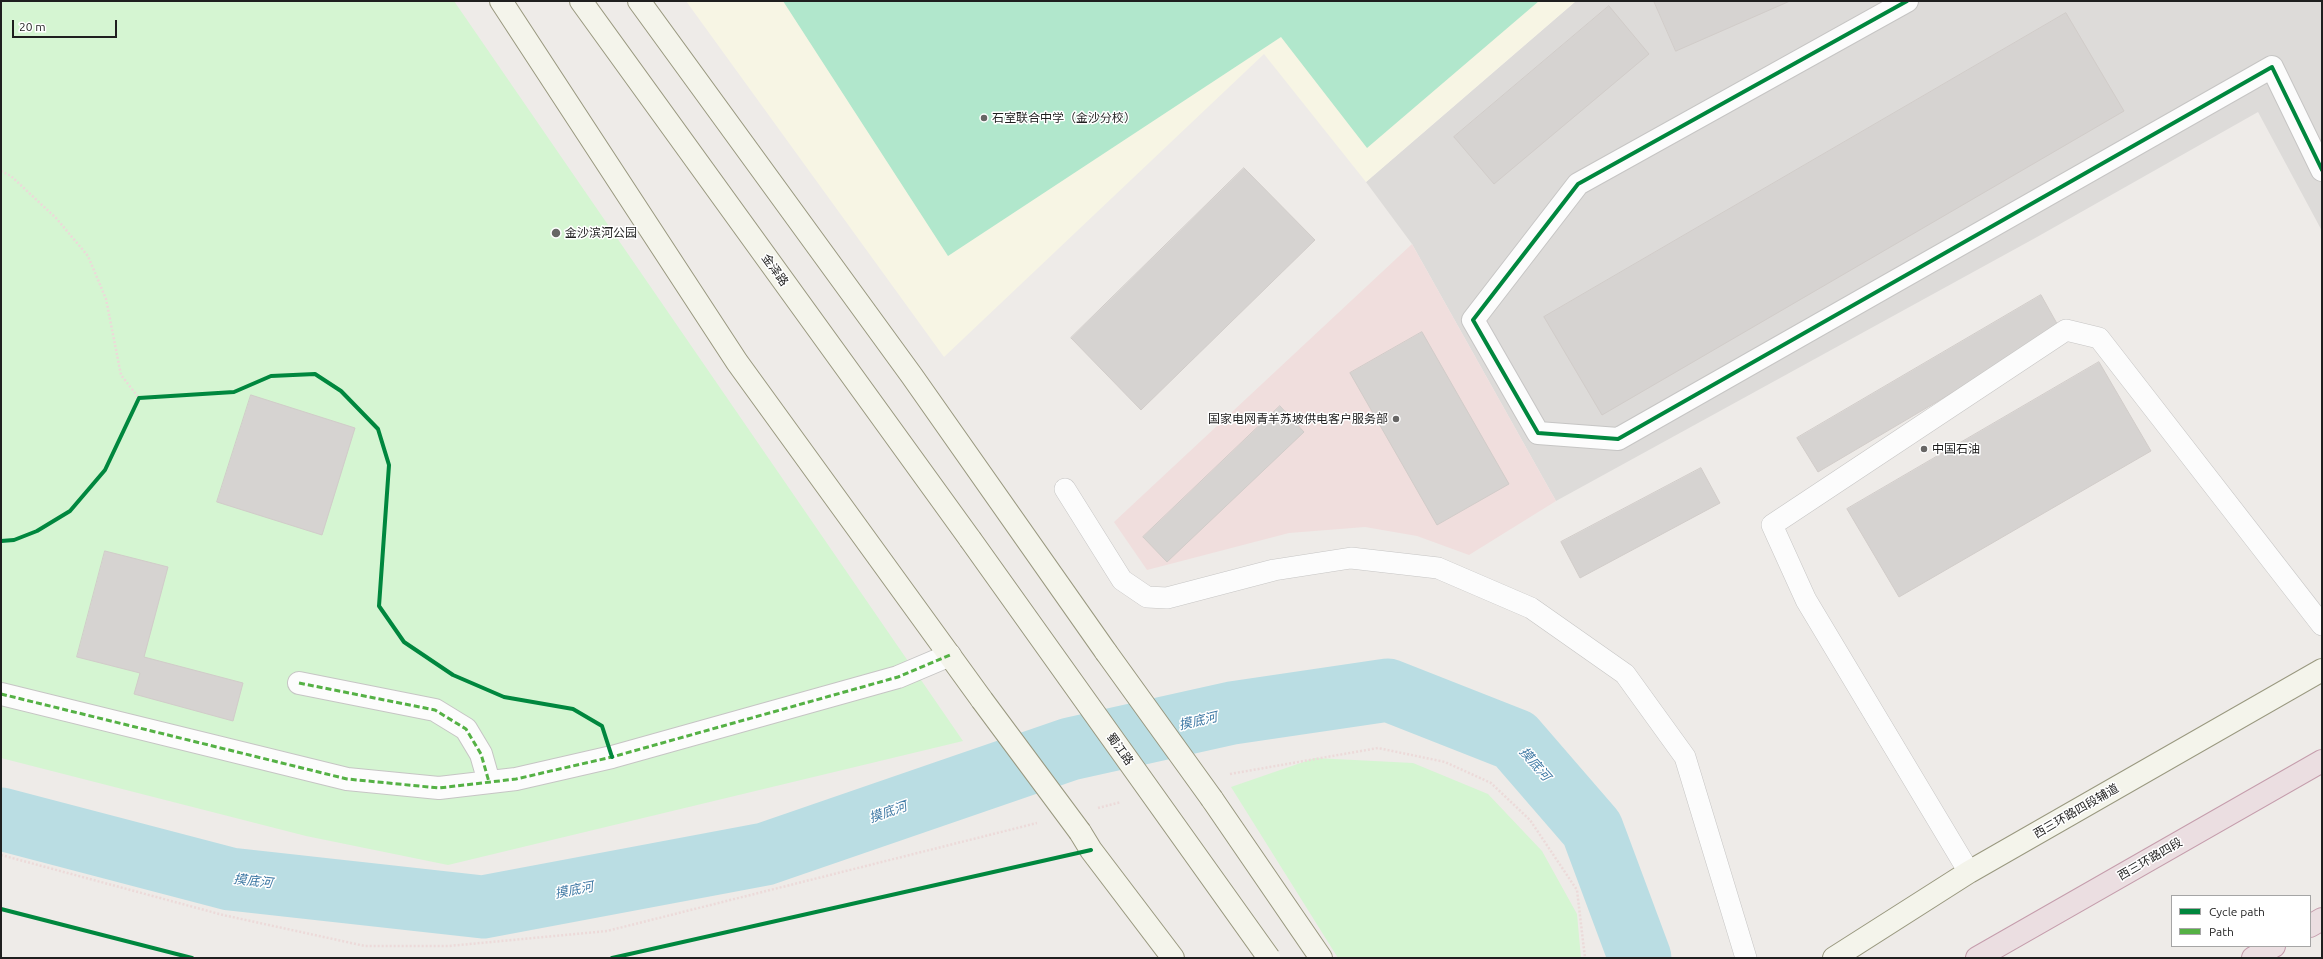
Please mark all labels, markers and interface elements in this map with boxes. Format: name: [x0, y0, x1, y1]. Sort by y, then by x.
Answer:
scale bar: [14, 12, 119, 38]
text: 20 m: [19, 20, 46, 33]
place label: 石室联合中学（金沙分校）: [992, 111, 1136, 125]
marker: 石室联合中学（金沙分校）: [979, 113, 989, 123]
place label: 金沙滨河公园: [565, 226, 637, 240]
marker: 金沙滨河公园: [550, 227, 562, 239]
street label: 金泽路: [759, 251, 791, 289]
place label: 国家电网青羊苏坡供电客户服务部: [1208, 412, 1388, 426]
marker: 国家电网青羊苏坡供电客户服务部: [1391, 414, 1401, 424]
place label: 中国石油: [1932, 442, 1980, 456]
marker: 中国石油: [1919, 444, 1929, 454]
water label: 摸底河: [1177, 709, 1219, 733]
street label: 蜀江路: [1104, 730, 1136, 768]
water label: 摸底河: [1516, 744, 1554, 784]
street label: 西三环路四段辅道: [2031, 781, 2121, 841]
water label: 摸底河: [867, 798, 909, 826]
street label: 西三环路四段: [2115, 835, 2185, 883]
water label: 摸底河: [233, 871, 273, 891]
water label: 摸底河: [553, 879, 595, 901]
legend: [2171, 895, 2311, 947]
text: Cycle path: [2209, 905, 2265, 918]
text: Path: [2209, 925, 2234, 938]

